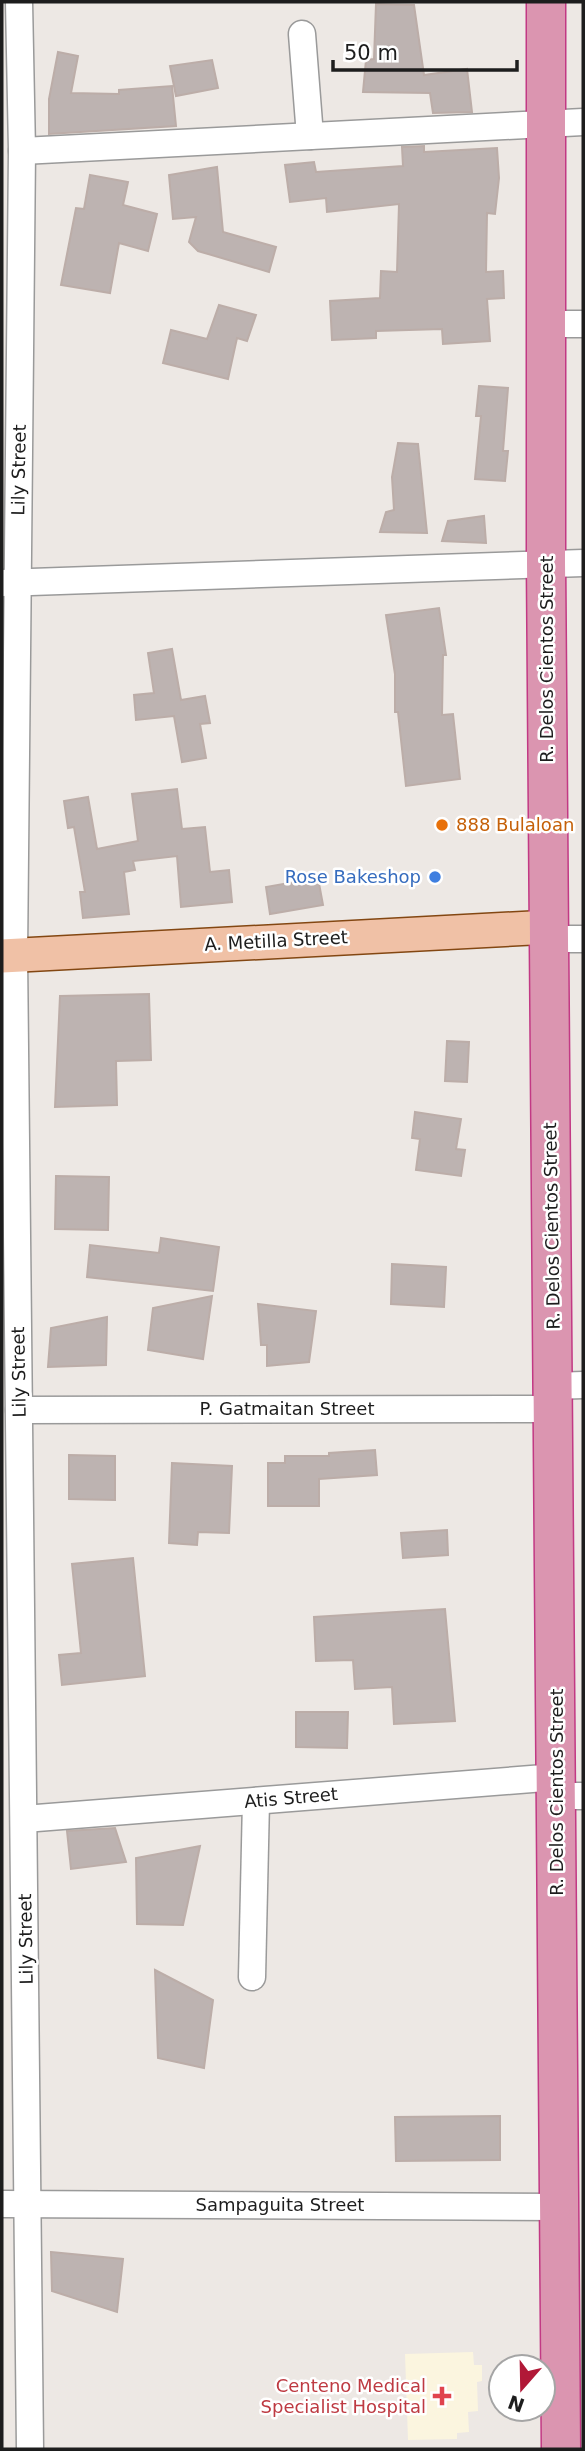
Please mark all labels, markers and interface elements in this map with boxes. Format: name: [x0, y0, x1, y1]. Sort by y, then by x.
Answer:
scale bar: [333, 28, 517, 72]
text: 50 m: [344, 41, 398, 65]
street label: Lily Street: [7, 424, 30, 516]
street label: R. Delos Cientos Street: [536, 555, 557, 763]
place label: 888 Bulaloan: [456, 814, 574, 835]
marker: 888 Bulaloan: [434, 817, 450, 833]
place label: Rose Bakeshop: [285, 866, 421, 887]
marker: Rose Bakeshop: [427, 869, 443, 885]
street label: A. Metilla Street: [204, 926, 348, 955]
street label: R. Delos Cientos Street: [539, 1122, 564, 1330]
street label: Lily Street: [7, 1326, 30, 1418]
street label: P. Gatmaitan Street: [199, 1398, 375, 1419]
street label: R. Delos Cientos Street: [546, 1688, 567, 1896]
street label: Atis Street: [243, 1783, 339, 1812]
street label: Lily Street: [14, 1893, 37, 1985]
street label: Sampaguita Street: [196, 2194, 364, 2215]
north arrow: [487, 2353, 557, 2423]
place label: Centeno Medical Specialist Hospital: [261, 2375, 426, 2417]
marker: Centeno Medical Specialist Hospital: [432, 2386, 452, 2406]
text: N: [505, 2391, 527, 2417]

